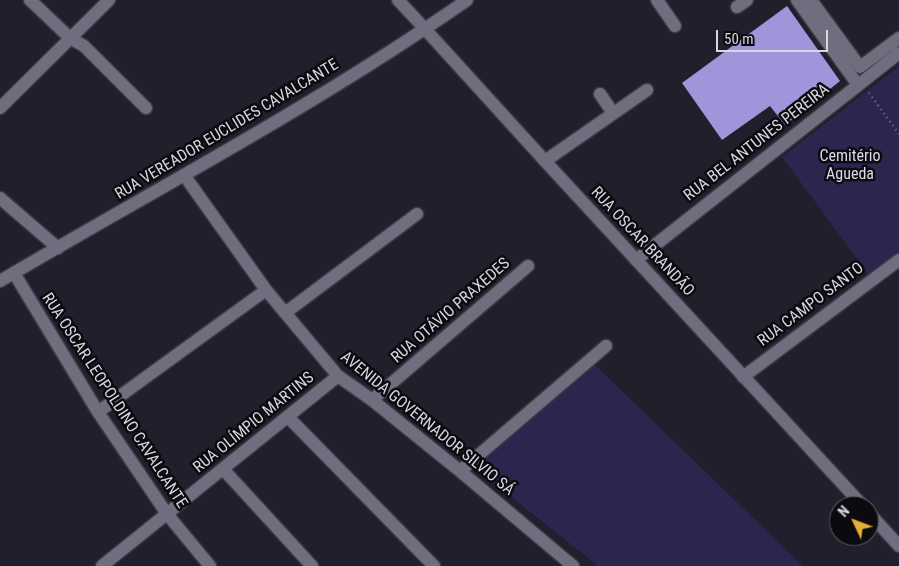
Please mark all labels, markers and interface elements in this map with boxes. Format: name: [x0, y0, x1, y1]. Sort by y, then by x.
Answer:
scale bar: [719, 20, 832, 52]
text: 50 m: [724, 30, 754, 48]
street label: RUA VEREADOR EUCLIDES CAVALCANTE: [112, 56, 342, 204]
street label: RUA BEL ANTUNES PEREIRA: [680, 80, 834, 206]
park label: Cemitério Agueda: [819, 147, 881, 185]
street label: RUA OSCAR BRANDÃO: [586, 183, 698, 301]
street label: RUA OTÁVIO PRAXEDES: [388, 254, 514, 368]
street label: RUA CAMPO SANTO: [754, 259, 868, 351]
street label: RUA OSCAR LEOPOLDINO CAVALCANTE: [37, 290, 191, 512]
street label: AVENIDA GOVERNADOR SILVIO SÁ: [336, 348, 518, 500]
street label: RUA OLÍMPIO MARTINS: [190, 368, 318, 478]
north arrow: [829, 496, 879, 546]
text: N: [835, 503, 853, 520]

